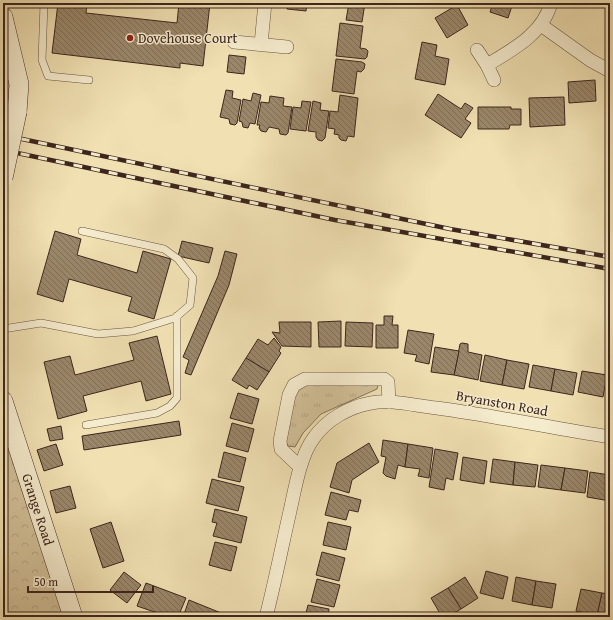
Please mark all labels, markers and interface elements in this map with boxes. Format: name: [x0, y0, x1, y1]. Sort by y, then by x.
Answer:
place label: Dovehouse Court: [138, 28, 237, 48]
marker: Dovehouse Court: [125, 33, 135, 43]
street label: Bryanston Road: [455, 385, 550, 421]
street label: Grange Road: [17, 471, 59, 548]
scale bar: [28, 568, 153, 594]
text: 50 m: [34, 573, 58, 590]

